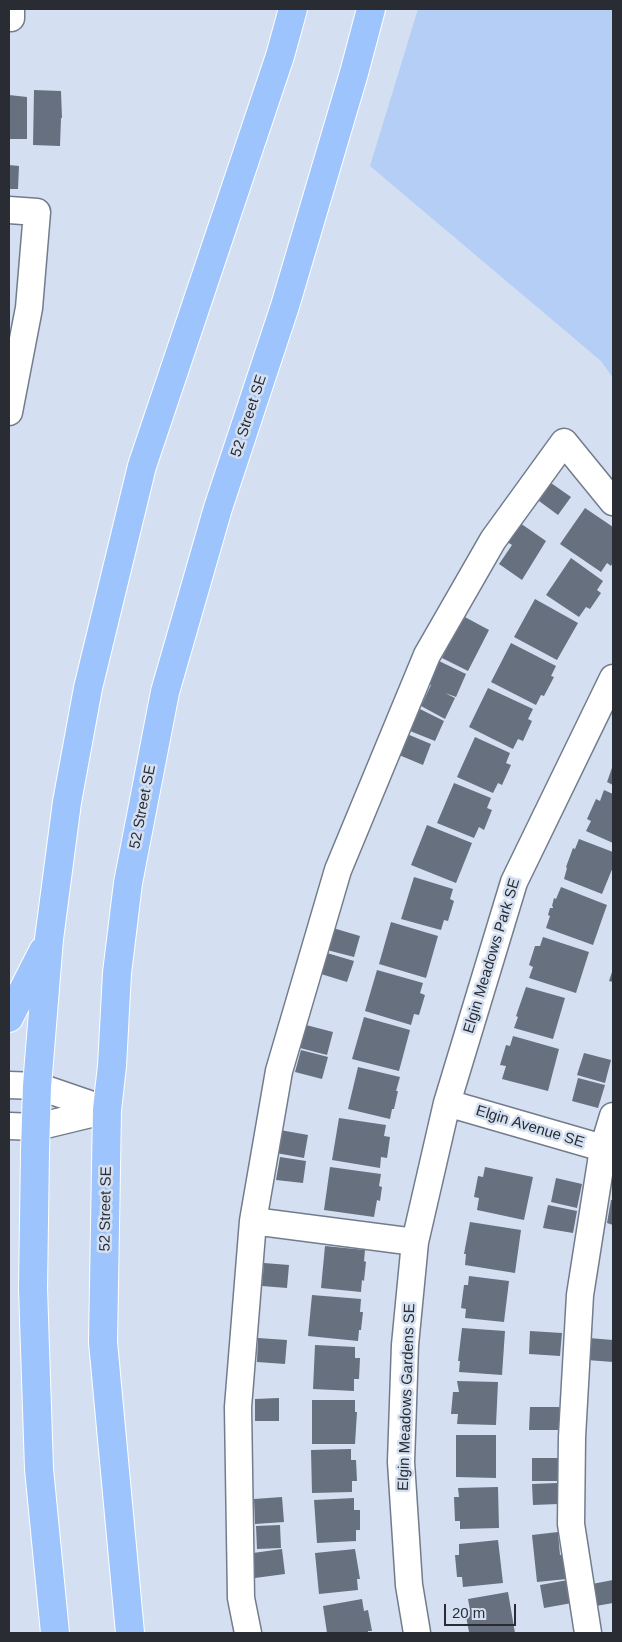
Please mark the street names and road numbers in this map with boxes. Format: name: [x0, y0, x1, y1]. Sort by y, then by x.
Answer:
street label: 52 Street SE: [227, 373, 271, 459]
street label: 52 Street SE: [126, 764, 160, 850]
street label: Elgin Meadows Park SE: [460, 876, 524, 1036]
street label: Elgin Avenue SE: [474, 1102, 586, 1152]
street label: 52 Street SE: [96, 1166, 116, 1252]
street label: Elgin Meadows Gardens SE: [395, 1303, 419, 1491]

